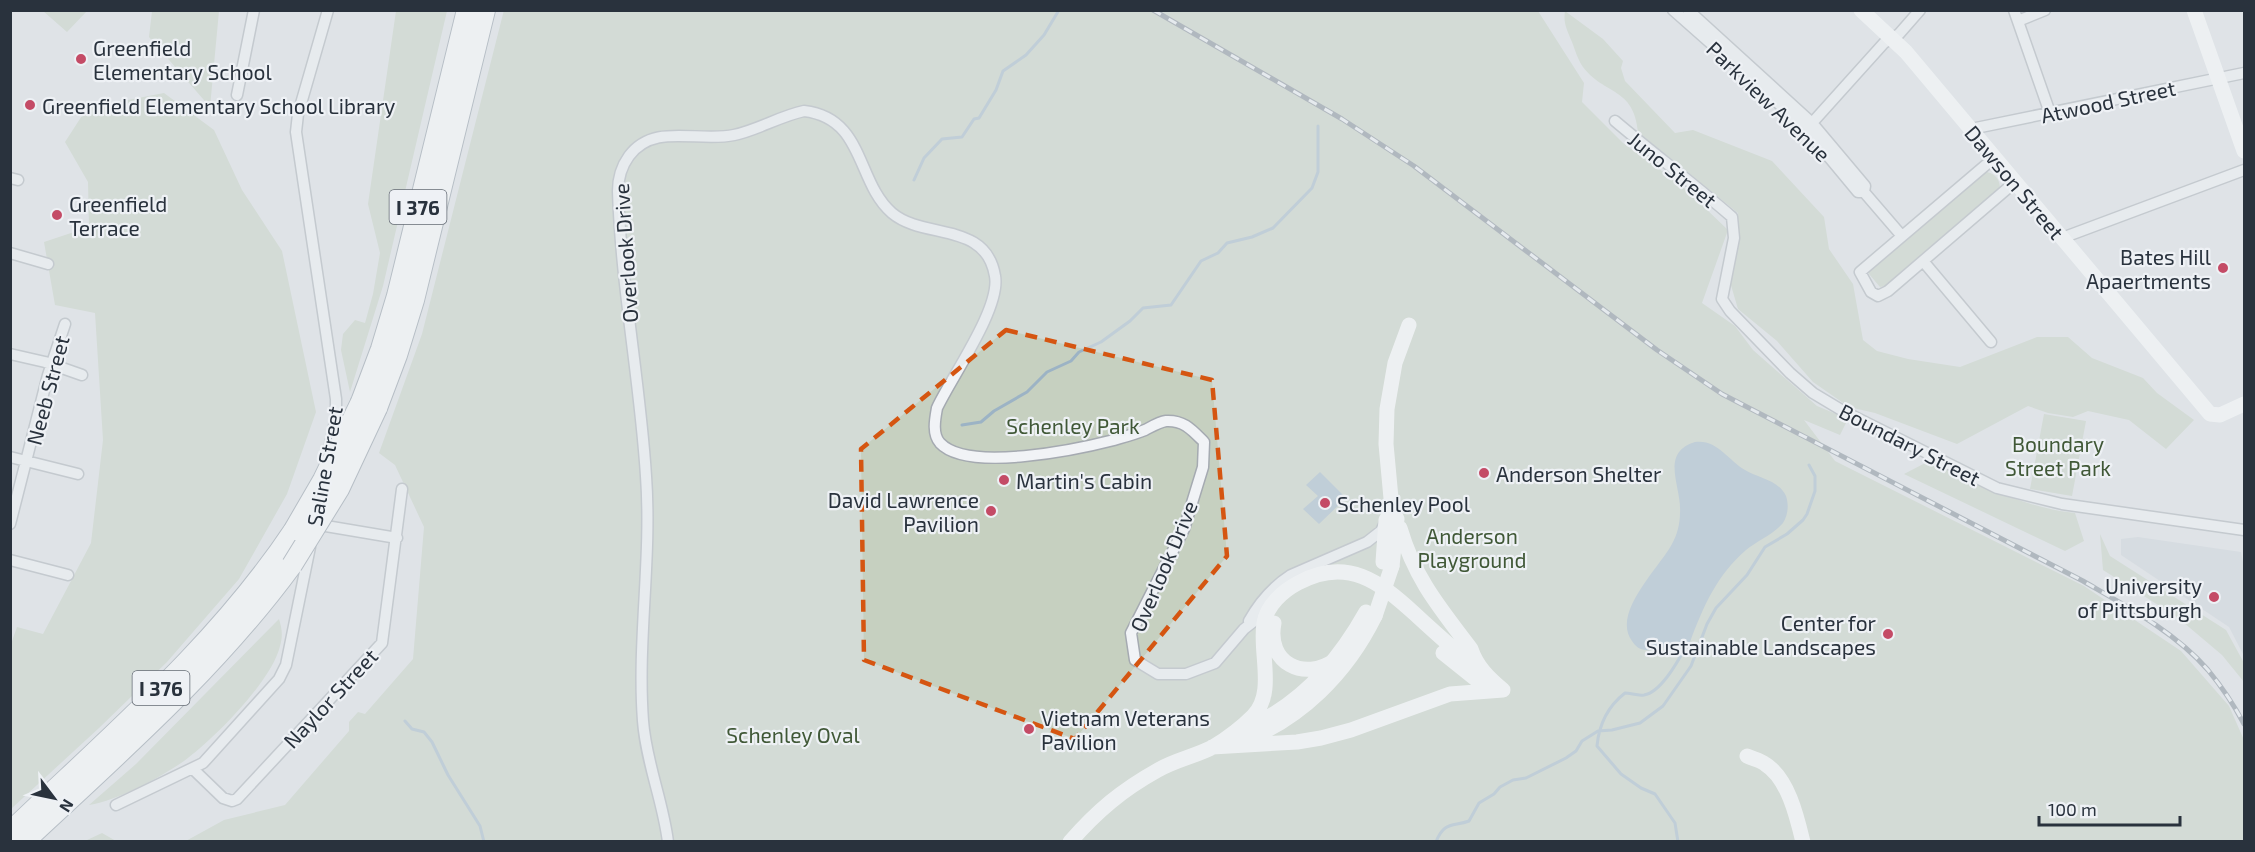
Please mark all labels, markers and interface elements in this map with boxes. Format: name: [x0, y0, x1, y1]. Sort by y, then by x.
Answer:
place label: Greenfield Elementary School: [93, 35, 273, 84]
street label: Parkview Avenue: [1702, 36, 1836, 166]
marker: Greenfield Elementary School: [74, 52, 88, 66]
street label: Atwood Street: [2038, 75, 2178, 127]
place label: Greenfield Elementary School Library: [42, 93, 395, 118]
marker: Greenfield Elementary School Library: [23, 98, 37, 112]
street label: Dawson Street: [1960, 120, 2070, 244]
street label: Juno Street: [1624, 126, 1722, 212]
street label: Overlook Drive: [608, 182, 642, 324]
road number: I 376: [390, 190, 446, 224]
place label: Greenfield Terrace: [69, 191, 167, 240]
marker: Greenfield Terrace: [50, 208, 64, 222]
place label: Bates Hill Apaertments: [2086, 244, 2212, 293]
marker: Bates Hill Apaertments: [2216, 261, 2230, 275]
street label: Neeb Street: [20, 332, 74, 448]
street label: Boundary Street: [1835, 398, 1985, 490]
street label: Saline Street: [301, 404, 347, 528]
park label: Schenley Park: [1006, 413, 1140, 438]
park label: Boundary Street Park: [2005, 431, 2111, 480]
place label: Anderson Shelter: [1496, 461, 1662, 486]
marker: Anderson Shelter: [1477, 466, 1491, 480]
place label: Martin's Cabin: [1016, 468, 1152, 493]
marker: Martin's Cabin: [997, 473, 1011, 487]
place label: David Lawrence Pavilion: [828, 487, 979, 536]
place label: Schenley Pool: [1337, 491, 1471, 516]
marker: Schenley Pool: [1318, 496, 1332, 510]
street label: Overlook Drive: [1124, 497, 1202, 635]
marker: David Lawrence Pavilion: [984, 504, 998, 518]
park label: Anderson Playground: [1417, 523, 1527, 572]
place label: University of Pittsburgh: [2077, 573, 2202, 622]
marker: University of Pittsburgh: [2207, 590, 2221, 604]
place label: Center for Sustainable Landscapes: [1646, 610, 1877, 659]
marker: Center for Sustainable Landscapes: [1881, 627, 1895, 641]
street label: Naylor Street: [278, 643, 382, 753]
road number: I 376: [132, 671, 190, 705]
place label: Vietnam Veterans Pavilion: [1041, 705, 1210, 754]
park label: Schenley Oval: [726, 722, 860, 747]
marker: Vietnam Veterans Pavilion: [1022, 722, 1036, 736]
north arrow: [24, 768, 84, 828]
scale bar: [2039, 789, 2180, 827]
text: N: [56, 796, 78, 816]
text: 100 m: [2048, 798, 2097, 820]

